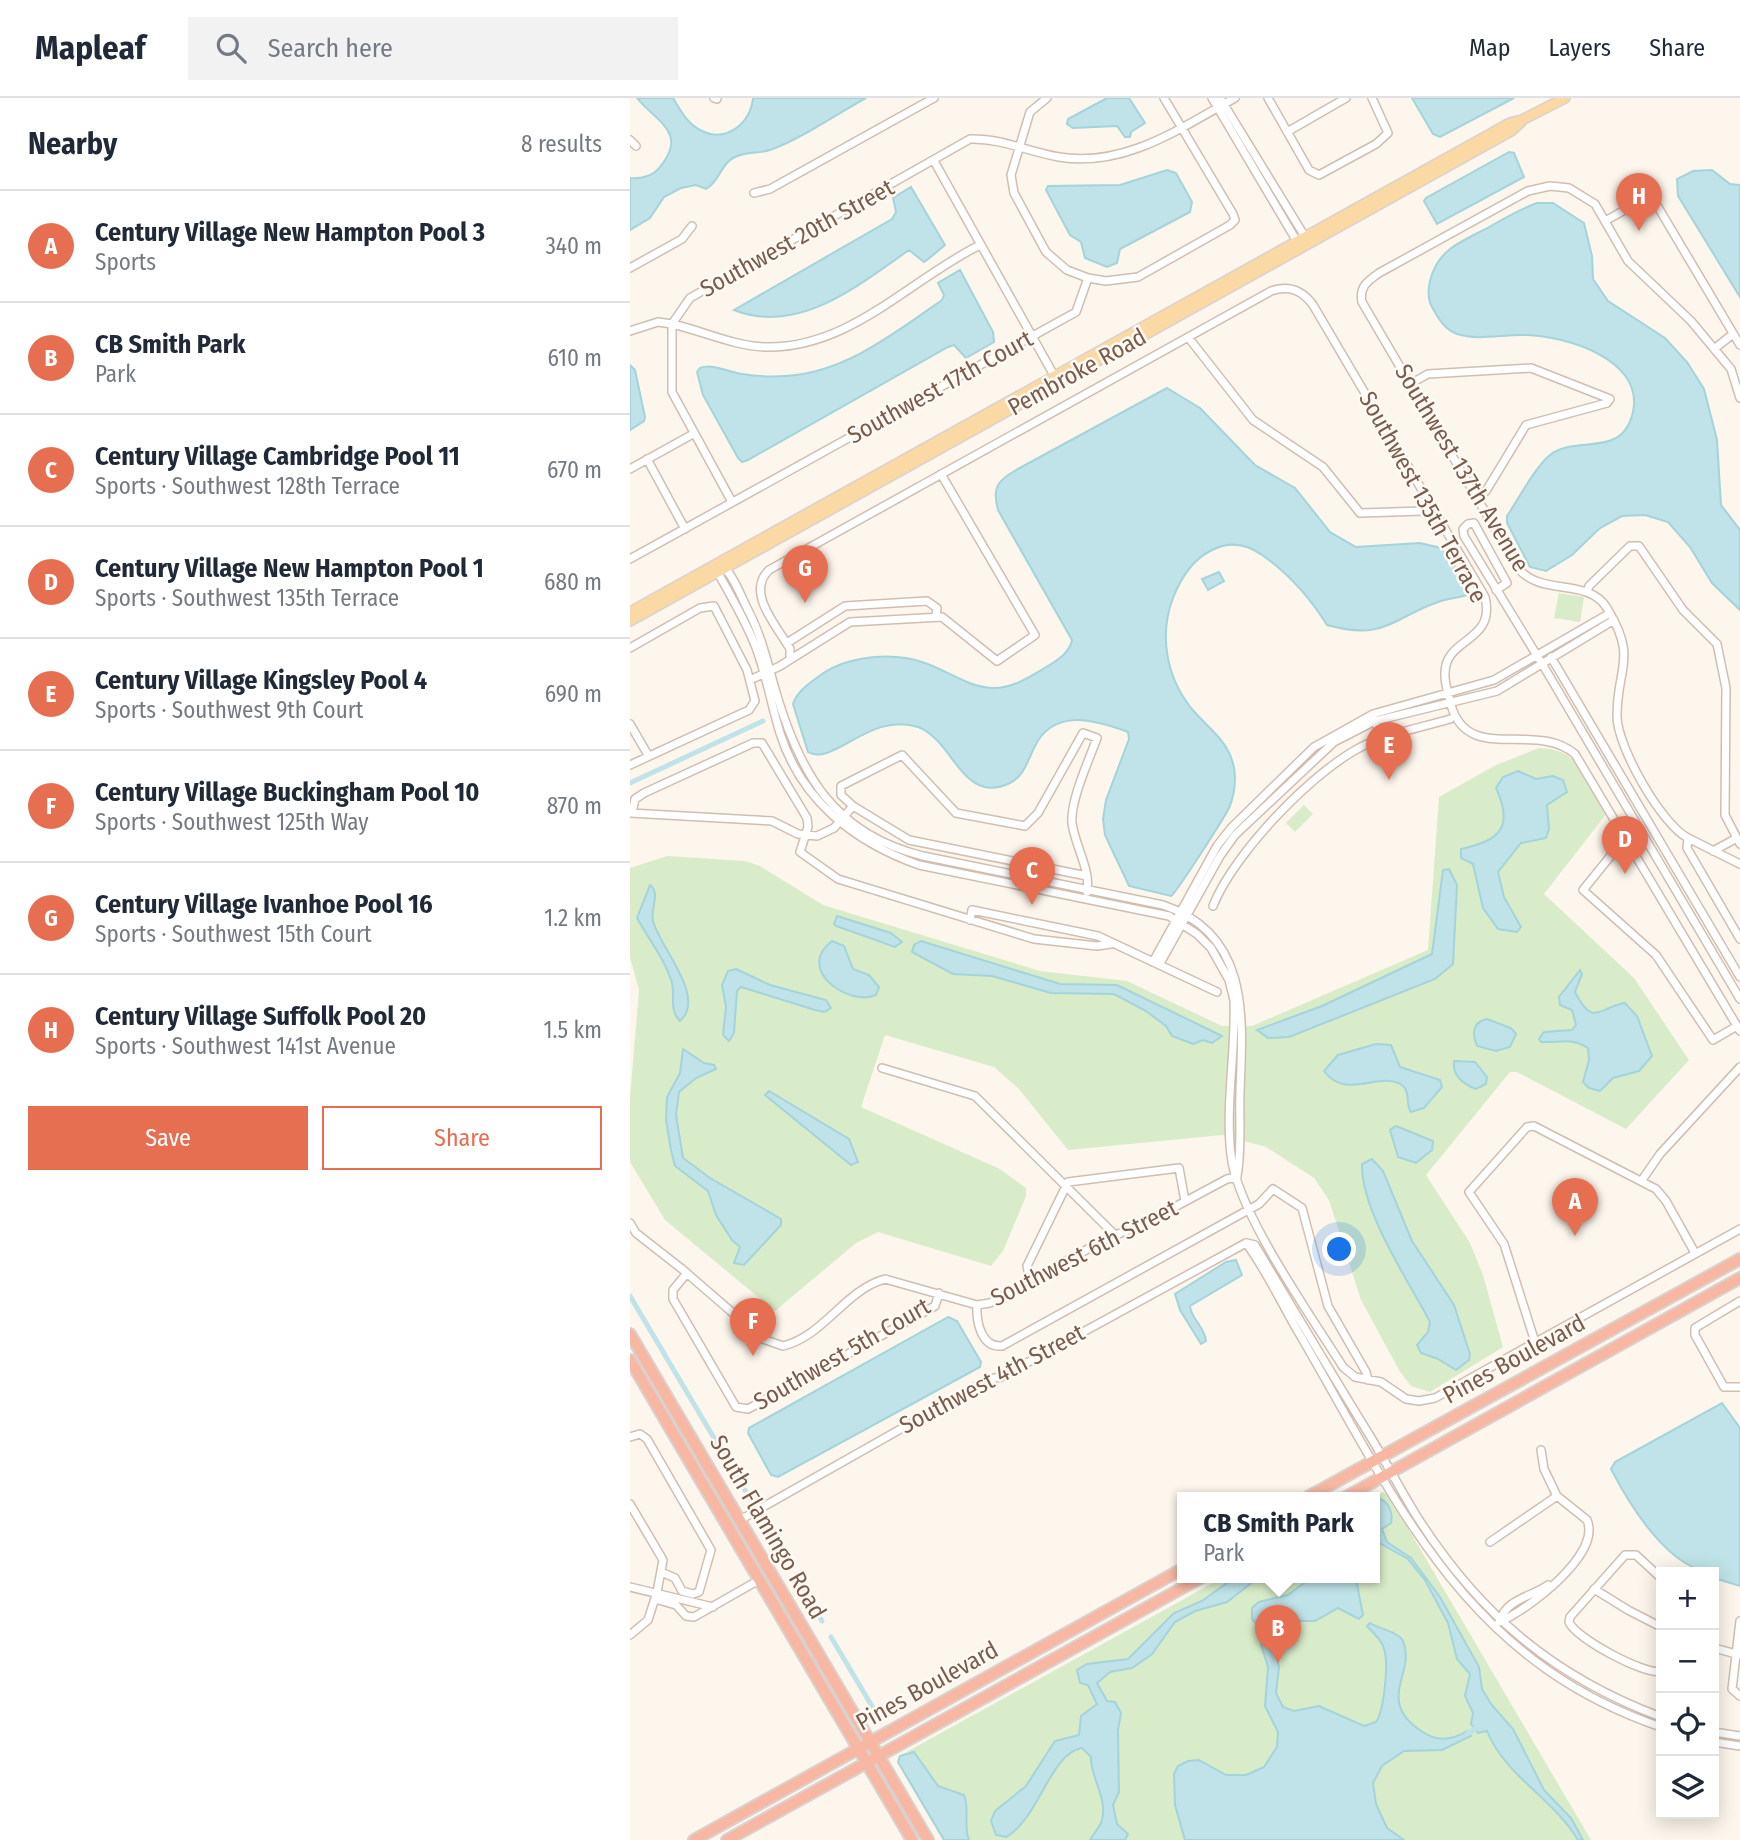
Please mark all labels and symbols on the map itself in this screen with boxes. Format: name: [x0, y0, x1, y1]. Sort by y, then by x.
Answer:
street label: Southwest 20th Street: [695, 173, 899, 303]
pin: H: [1616, 173, 1662, 231]
street label: Pembroke Road: [1003, 323, 1151, 421]
street label: Southwest 17th Court: [843, 324, 1038, 449]
street label: Southwest 137th Avenue: [1389, 359, 1535, 577]
street label: Southwest 135th Terrace: [1353, 387, 1493, 607]
pin: G: [782, 545, 828, 603]
pin: E: [1366, 722, 1412, 780]
pin: D: [1602, 816, 1648, 874]
pin: C: [1009, 847, 1055, 905]
pin: A: [1552, 1178, 1598, 1236]
street label: Southwest 6th Street: [986, 1194, 1182, 1312]
your location: [1322, 1232, 1356, 1266]
street label: Southwest 5th Court: [749, 1292, 935, 1416]
pin: F: [730, 1298, 776, 1356]
street label: Pines Boulevard: [1438, 1308, 1590, 1410]
street label: Southwest 4th Street: [895, 1318, 1089, 1440]
street label: South Flamingo Road: [704, 1430, 832, 1624]
pin: B: [1255, 1605, 1301, 1663]
street label: Pines Boulevard: [851, 1635, 1003, 1737]

